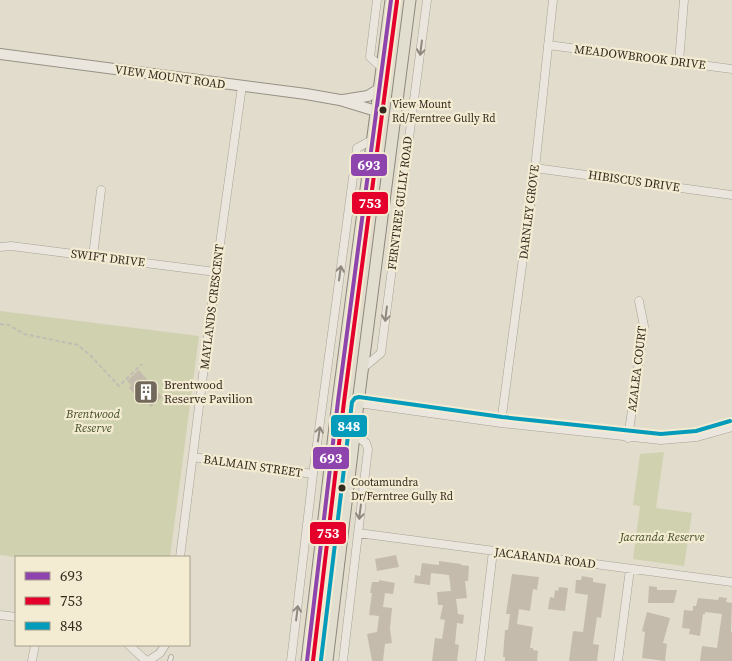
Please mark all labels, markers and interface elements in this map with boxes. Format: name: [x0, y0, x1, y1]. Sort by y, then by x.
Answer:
one-way arrow: [416, 40, 426, 56]
street label: MEADOWBROOK DRIVE: [573, 41, 707, 73]
street label: VIEW MOUNT ROAD: [114, 61, 226, 93]
place label: View Mount Rd/Ferntree Gully Rd: [392, 97, 496, 126]
marker: View Mount Rd/Ferntree Gully Rd: [378, 105, 388, 115]
street label: FERNTREE GULLY ROAD: [384, 135, 416, 271]
line badge: 693: [350, 153, 388, 177]
text: 693: [358, 155, 381, 175]
street label: DARNLEY GROVE: [515, 164, 543, 260]
street label: HIBISCUS DRIVE: [587, 167, 681, 195]
line badge: 753: [351, 191, 389, 215]
text: 753: [359, 193, 382, 213]
street label: MAYLANDS CRESCENT: [196, 243, 228, 371]
street label: SWIFT DRIVE: [70, 246, 146, 270]
one-way arrow: [335, 265, 345, 281]
one-way arrow: [381, 305, 391, 321]
street label: AZALEA COURT: [624, 324, 650, 413]
place label: Brentwood Reserve Pavilion: [164, 377, 253, 407]
building icon: Brentwood Reserve Pavilion: [133, 379, 159, 405]
park label: Brentwood Reserve: [65, 406, 121, 436]
line badge: 848: [330, 414, 368, 438]
text: 848: [338, 416, 360, 436]
one-way arrow: [314, 426, 324, 442]
line badge: 693: [312, 446, 350, 470]
text: 693: [320, 448, 343, 468]
street label: BALMAIN STREET: [203, 451, 304, 481]
place label: Cootamundra Dr/Ferntree Gully Rd: [351, 475, 454, 504]
marker: Cootamundra Dr/Ferntree Gully Rd: [337, 483, 347, 493]
one-way arrow: [355, 503, 365, 519]
line badge: 753: [309, 521, 347, 545]
text: 753: [317, 523, 340, 543]
park label: Jacranda Reserve: [618, 529, 704, 545]
street label: JACARANDA ROAD: [492, 544, 597, 572]
legend: [15, 556, 190, 646]
text: 693: [60, 565, 83, 586]
text: 753: [60, 590, 83, 611]
one-way arrow: [292, 605, 302, 621]
text: 848: [60, 615, 83, 636]

